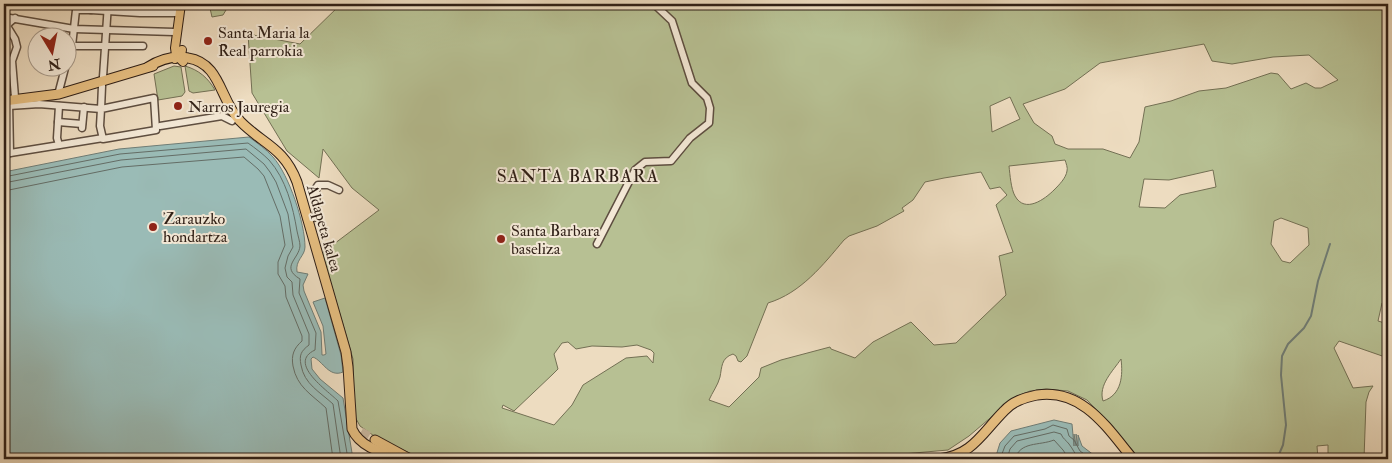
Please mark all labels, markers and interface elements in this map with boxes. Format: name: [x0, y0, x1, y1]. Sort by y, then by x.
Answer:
place label: Santa Maria la Real parrokia: [218, 23, 310, 62]
north arrow: [28, 28, 78, 78]
marker: Santa Maria la Real parrokia: [202, 35, 214, 47]
text: N: [46, 55, 63, 74]
place label: Narros Jauregia: [188, 97, 290, 118]
marker: Narros Jauregia: [172, 100, 184, 112]
district label: SANTA BARBARA: [497, 165, 659, 188]
street label: Aldapeta kalea: [301, 181, 346, 275]
place label: Zarauzko hondartza: [163, 209, 228, 247]
marker: Zarauzko hondartza: [147, 221, 159, 233]
place label: Santa Barbara baseliza: [511, 221, 600, 259]
marker: Santa Barbara baseliza: [495, 233, 507, 245]

